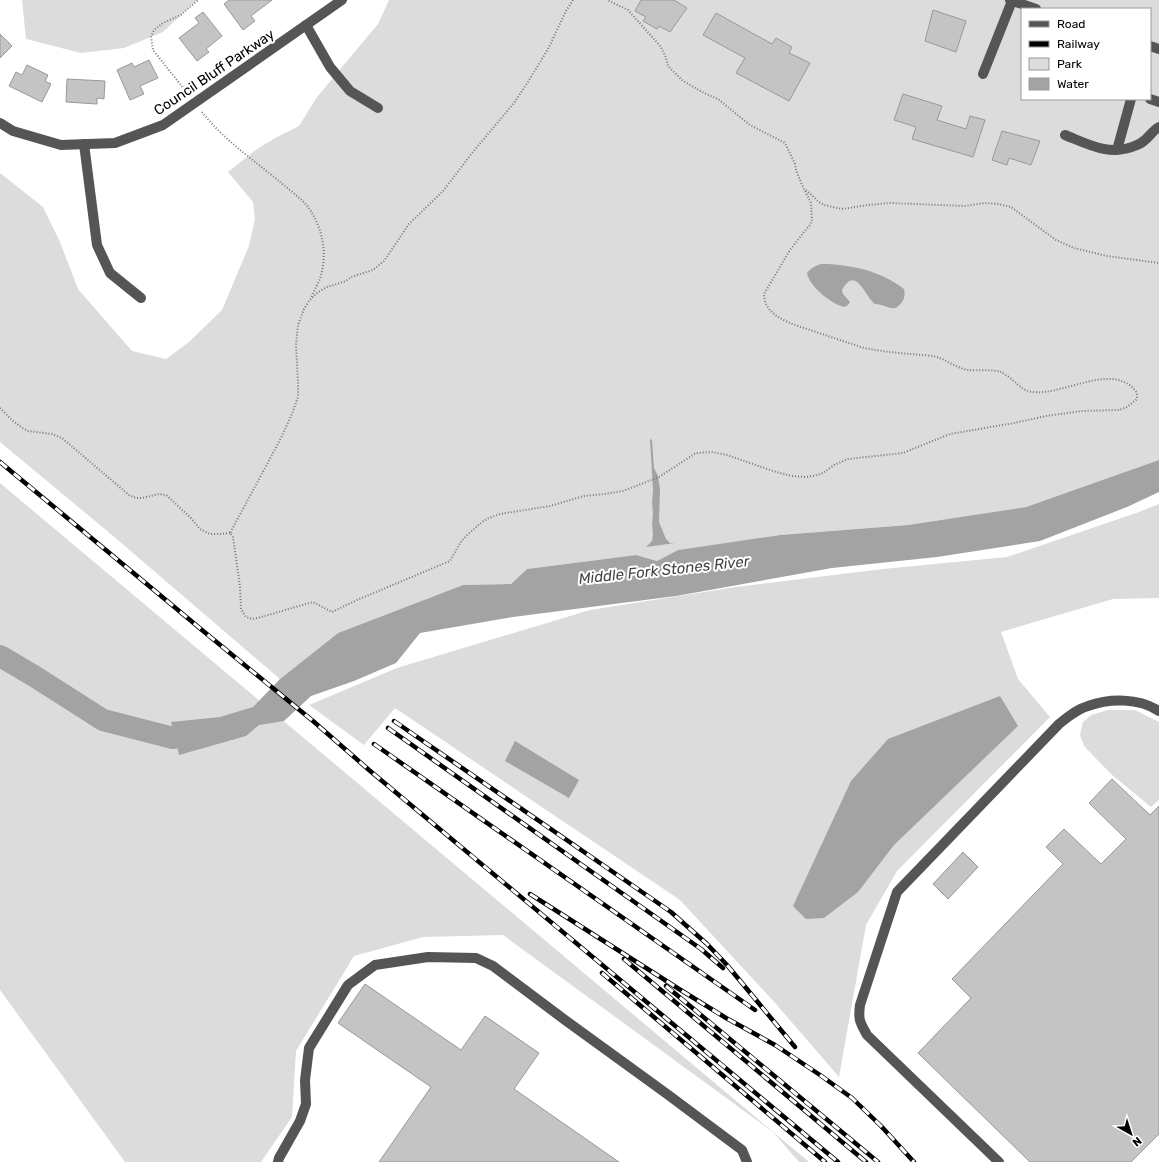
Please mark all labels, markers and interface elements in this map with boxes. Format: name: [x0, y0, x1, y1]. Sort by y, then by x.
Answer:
legend: [1021, 8, 1151, 100]
text: Road: [1057, 17, 1085, 31]
street label: Council Bluff Parkway: [151, 26, 278, 119]
text: Railway: [1057, 37, 1100, 51]
text: Park: [1057, 57, 1083, 71]
text: Water: [1057, 77, 1089, 91]
water label: Middle Fork Stones River: [578, 552, 752, 588]
north arrow: [1111, 1114, 1151, 1154]
text: N: [1130, 1134, 1144, 1149]

